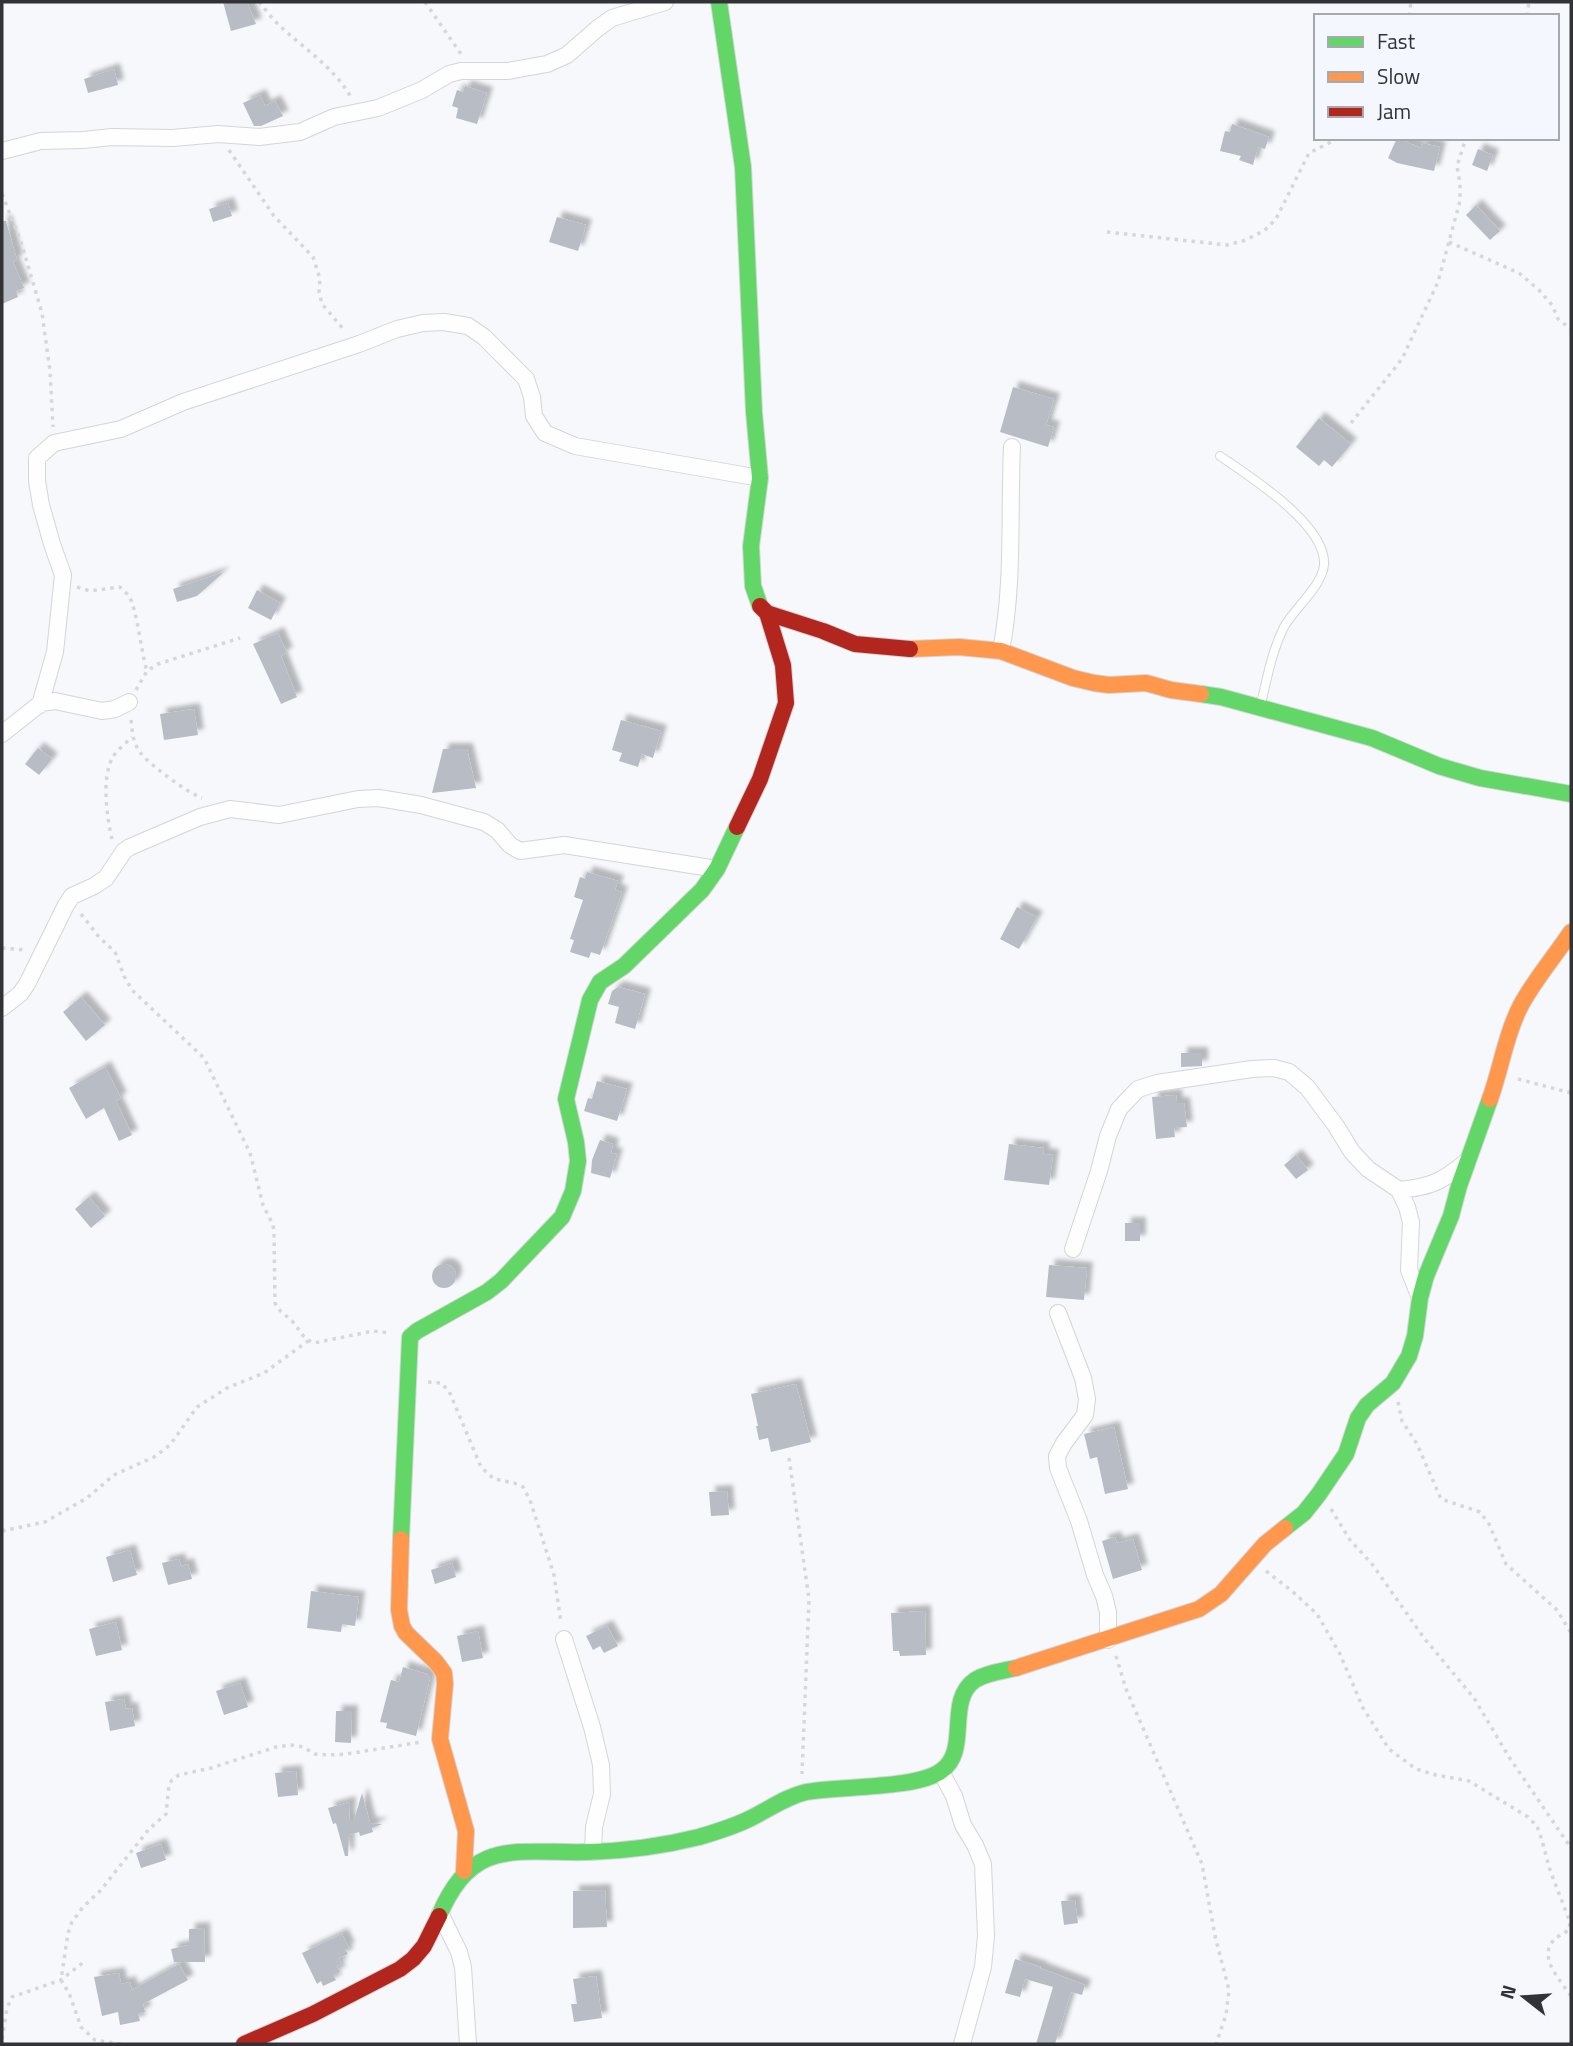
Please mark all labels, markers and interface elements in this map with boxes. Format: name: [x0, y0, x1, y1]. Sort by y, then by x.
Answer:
legend: [1314, 14, 1559, 140]
text: Fast: [1377, 25, 1416, 57]
text: Slow: [1377, 60, 1420, 92]
text: Jam: [1377, 95, 1411, 127]
north arrow: [1489, 1962, 1559, 2032]
text: N: [1491, 1981, 1523, 2002]

